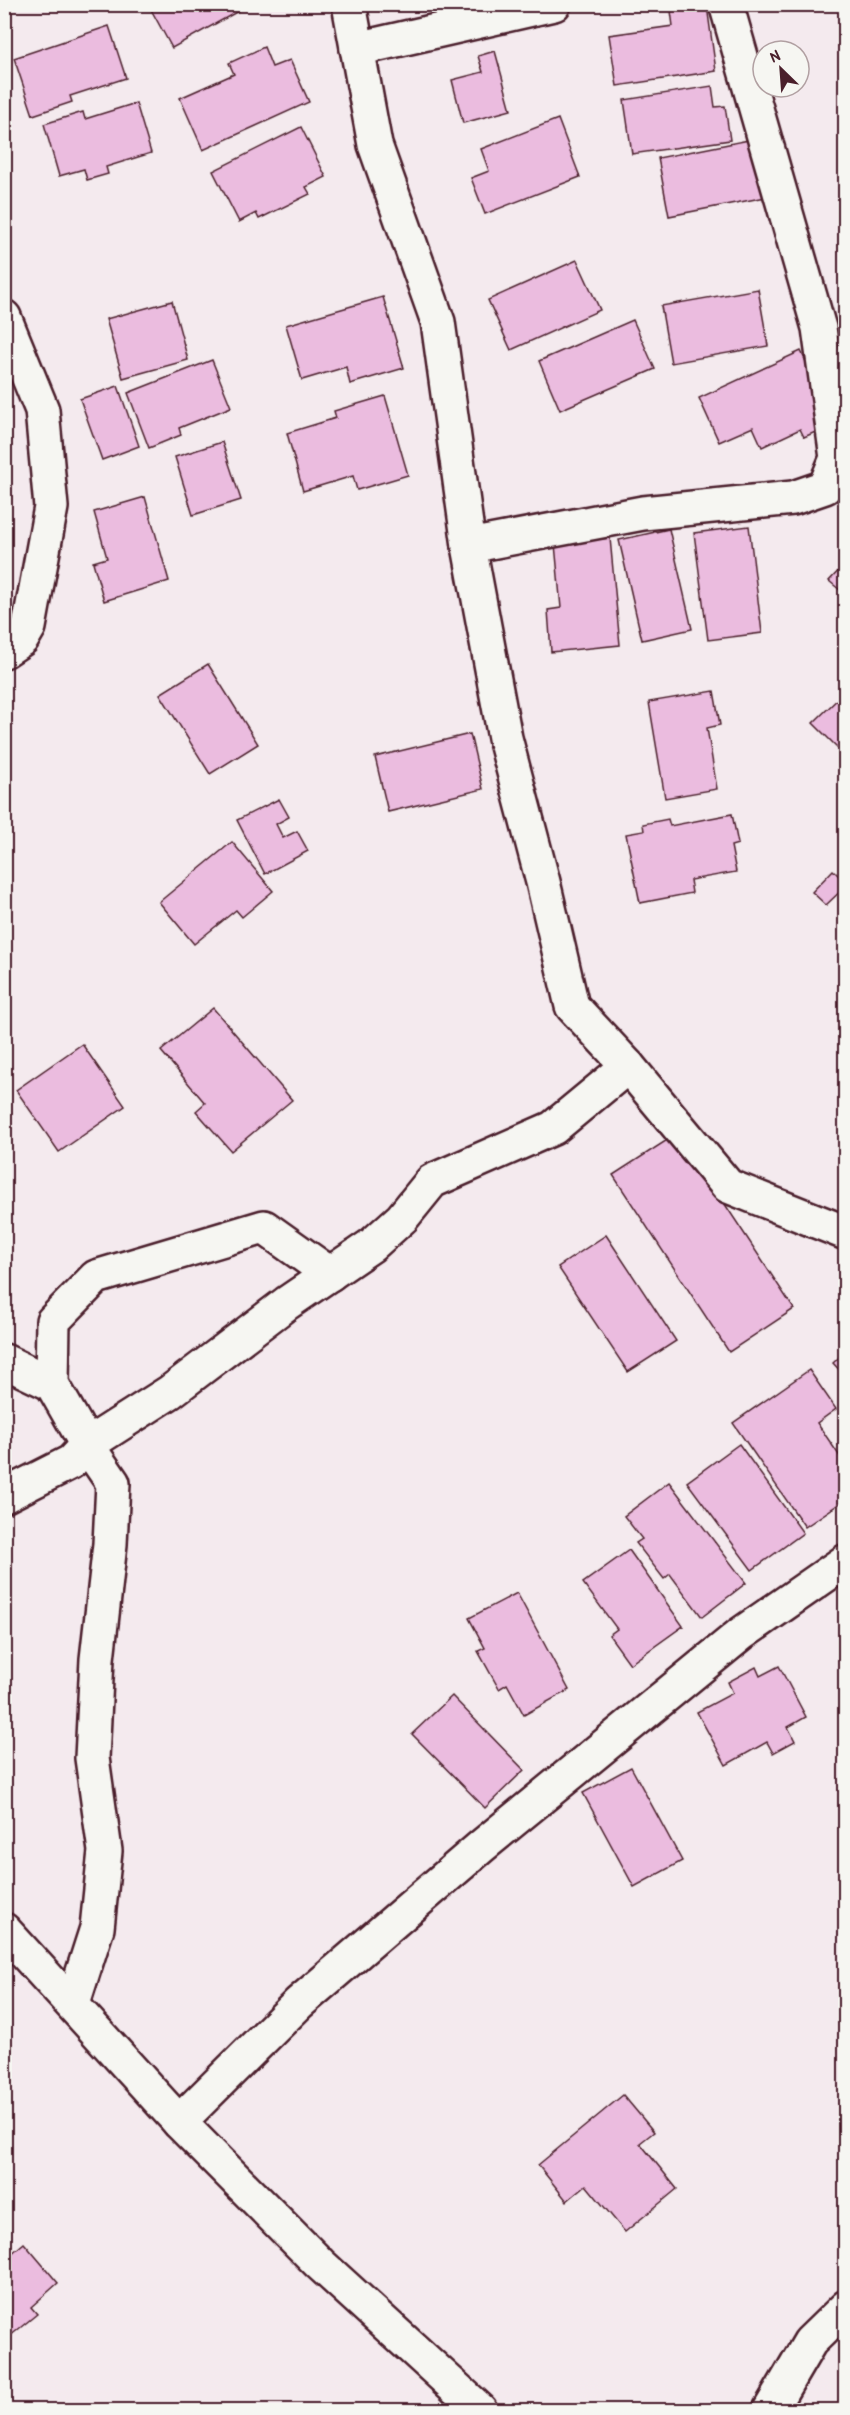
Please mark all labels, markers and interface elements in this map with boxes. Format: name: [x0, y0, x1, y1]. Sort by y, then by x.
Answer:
north arrow: [751, 39, 811, 99]
text: N: [766, 43, 784, 67]

